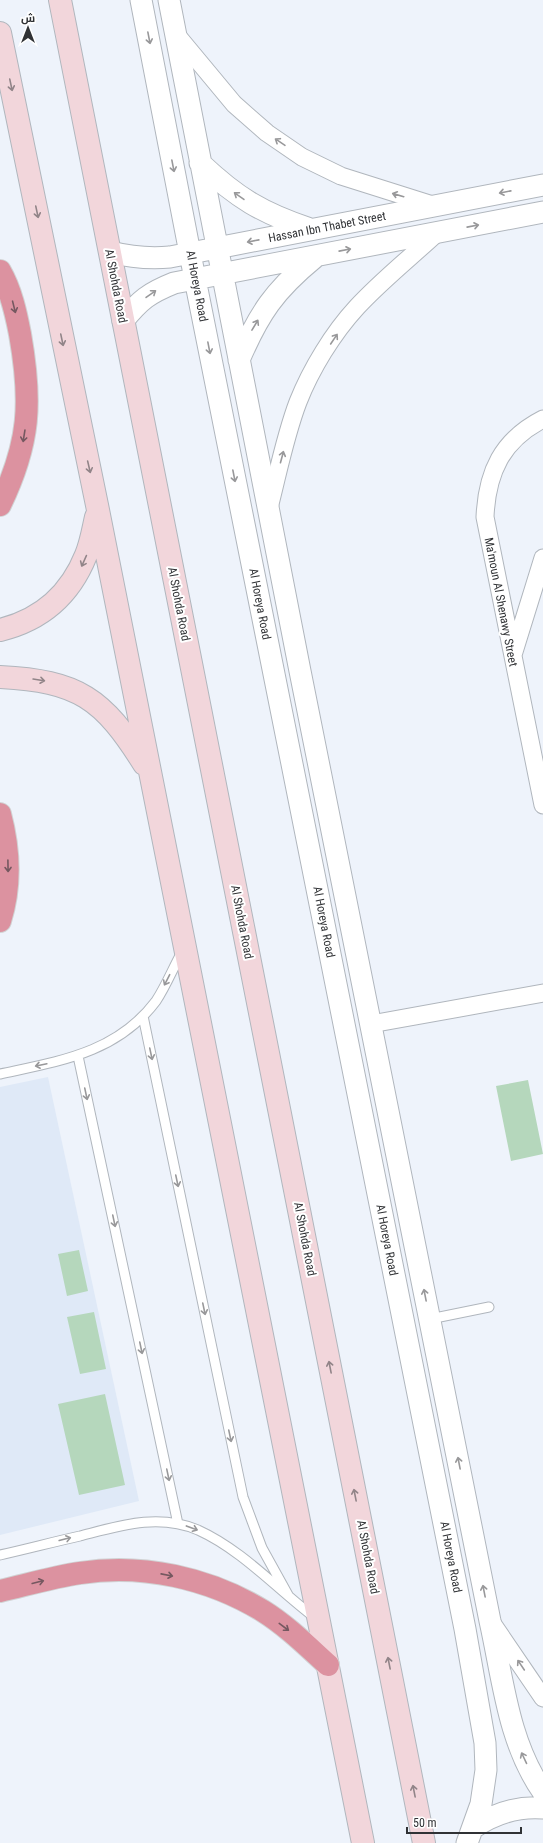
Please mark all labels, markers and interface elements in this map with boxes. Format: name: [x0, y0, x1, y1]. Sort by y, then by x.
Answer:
north arrow: [8, 8, 48, 48]
text: ش: [21, 12, 35, 25]
one-way arrow: [145, 31, 153, 44]
one-way arrow: [7, 78, 15, 91]
one-way arrow: [275, 138, 286, 146]
one-way arrow: [169, 159, 177, 172]
one-way arrow: [499, 189, 512, 197]
one-way arrow: [392, 191, 405, 198]
one-way arrow: [234, 192, 245, 200]
one-way arrow: [33, 205, 41, 218]
street label: Hassan Ibn Thabet Street: [267, 209, 387, 245]
one-way arrow: [466, 221, 479, 229]
one-way arrow: [247, 237, 260, 245]
one-way arrow: [338, 246, 351, 254]
street label: Al Shohda Road: [102, 248, 130, 324]
street label: Al Horeya Road: [183, 249, 211, 323]
one-way arrow: [145, 290, 156, 298]
one-way arrow: [10, 300, 18, 313]
one-way arrow: [251, 320, 259, 331]
one-way arrow: [59, 333, 67, 346]
one-way arrow: [330, 333, 338, 344]
one-way arrow: [205, 342, 213, 355]
one-way arrow: [20, 429, 28, 442]
one-way arrow: [279, 451, 286, 464]
one-way arrow: [85, 460, 93, 473]
one-way arrow: [231, 469, 239, 482]
street label: Ma'moun Al Shenawy Street: [482, 536, 520, 668]
one-way arrow: [80, 555, 87, 567]
street label: Al Shohda Road: [165, 566, 193, 642]
street label: Al Horeya Road: [246, 567, 274, 641]
one-way arrow: [32, 676, 45, 684]
one-way arrow: [4, 859, 11, 872]
street label: Al Shohda Road: [228, 884, 256, 960]
street label: Al Horeya Road: [310, 885, 338, 959]
one-way arrow: [163, 974, 171, 986]
one-way arrow: [147, 1047, 155, 1060]
one-way arrow: [35, 1062, 48, 1070]
one-way arrow: [83, 1087, 91, 1100]
one-way arrow: [174, 1175, 182, 1188]
street label: Al Shohda Road: [291, 1201, 319, 1277]
street label: Al Horeya Road: [373, 1203, 401, 1277]
one-way arrow: [110, 1214, 118, 1227]
one-way arrow: [421, 1289, 429, 1302]
one-way arrow: [200, 1302, 208, 1315]
one-way arrow: [137, 1341, 145, 1354]
one-way arrow: [326, 1361, 334, 1374]
one-way arrow: [227, 1429, 235, 1442]
one-way arrow: [455, 1457, 463, 1470]
one-way arrow: [164, 1469, 172, 1482]
one-way arrow: [351, 1489, 359, 1502]
street label: Al Shohda Road: [354, 1519, 382, 1595]
street label: Al Horeya Road: [437, 1520, 465, 1594]
one-way arrow: [186, 1525, 198, 1533]
one-way arrow: [58, 1535, 71, 1543]
one-way arrow: [160, 1571, 173, 1579]
one-way arrow: [31, 1578, 44, 1585]
one-way arrow: [480, 1585, 488, 1598]
one-way arrow: [279, 1622, 290, 1631]
one-way arrow: [385, 1657, 393, 1670]
one-way arrow: [517, 1660, 525, 1671]
one-way arrow: [520, 1752, 527, 1764]
one-way arrow: [410, 1785, 418, 1798]
scale bar: [407, 1809, 521, 1835]
text: 50 m: [413, 1816, 437, 1830]

